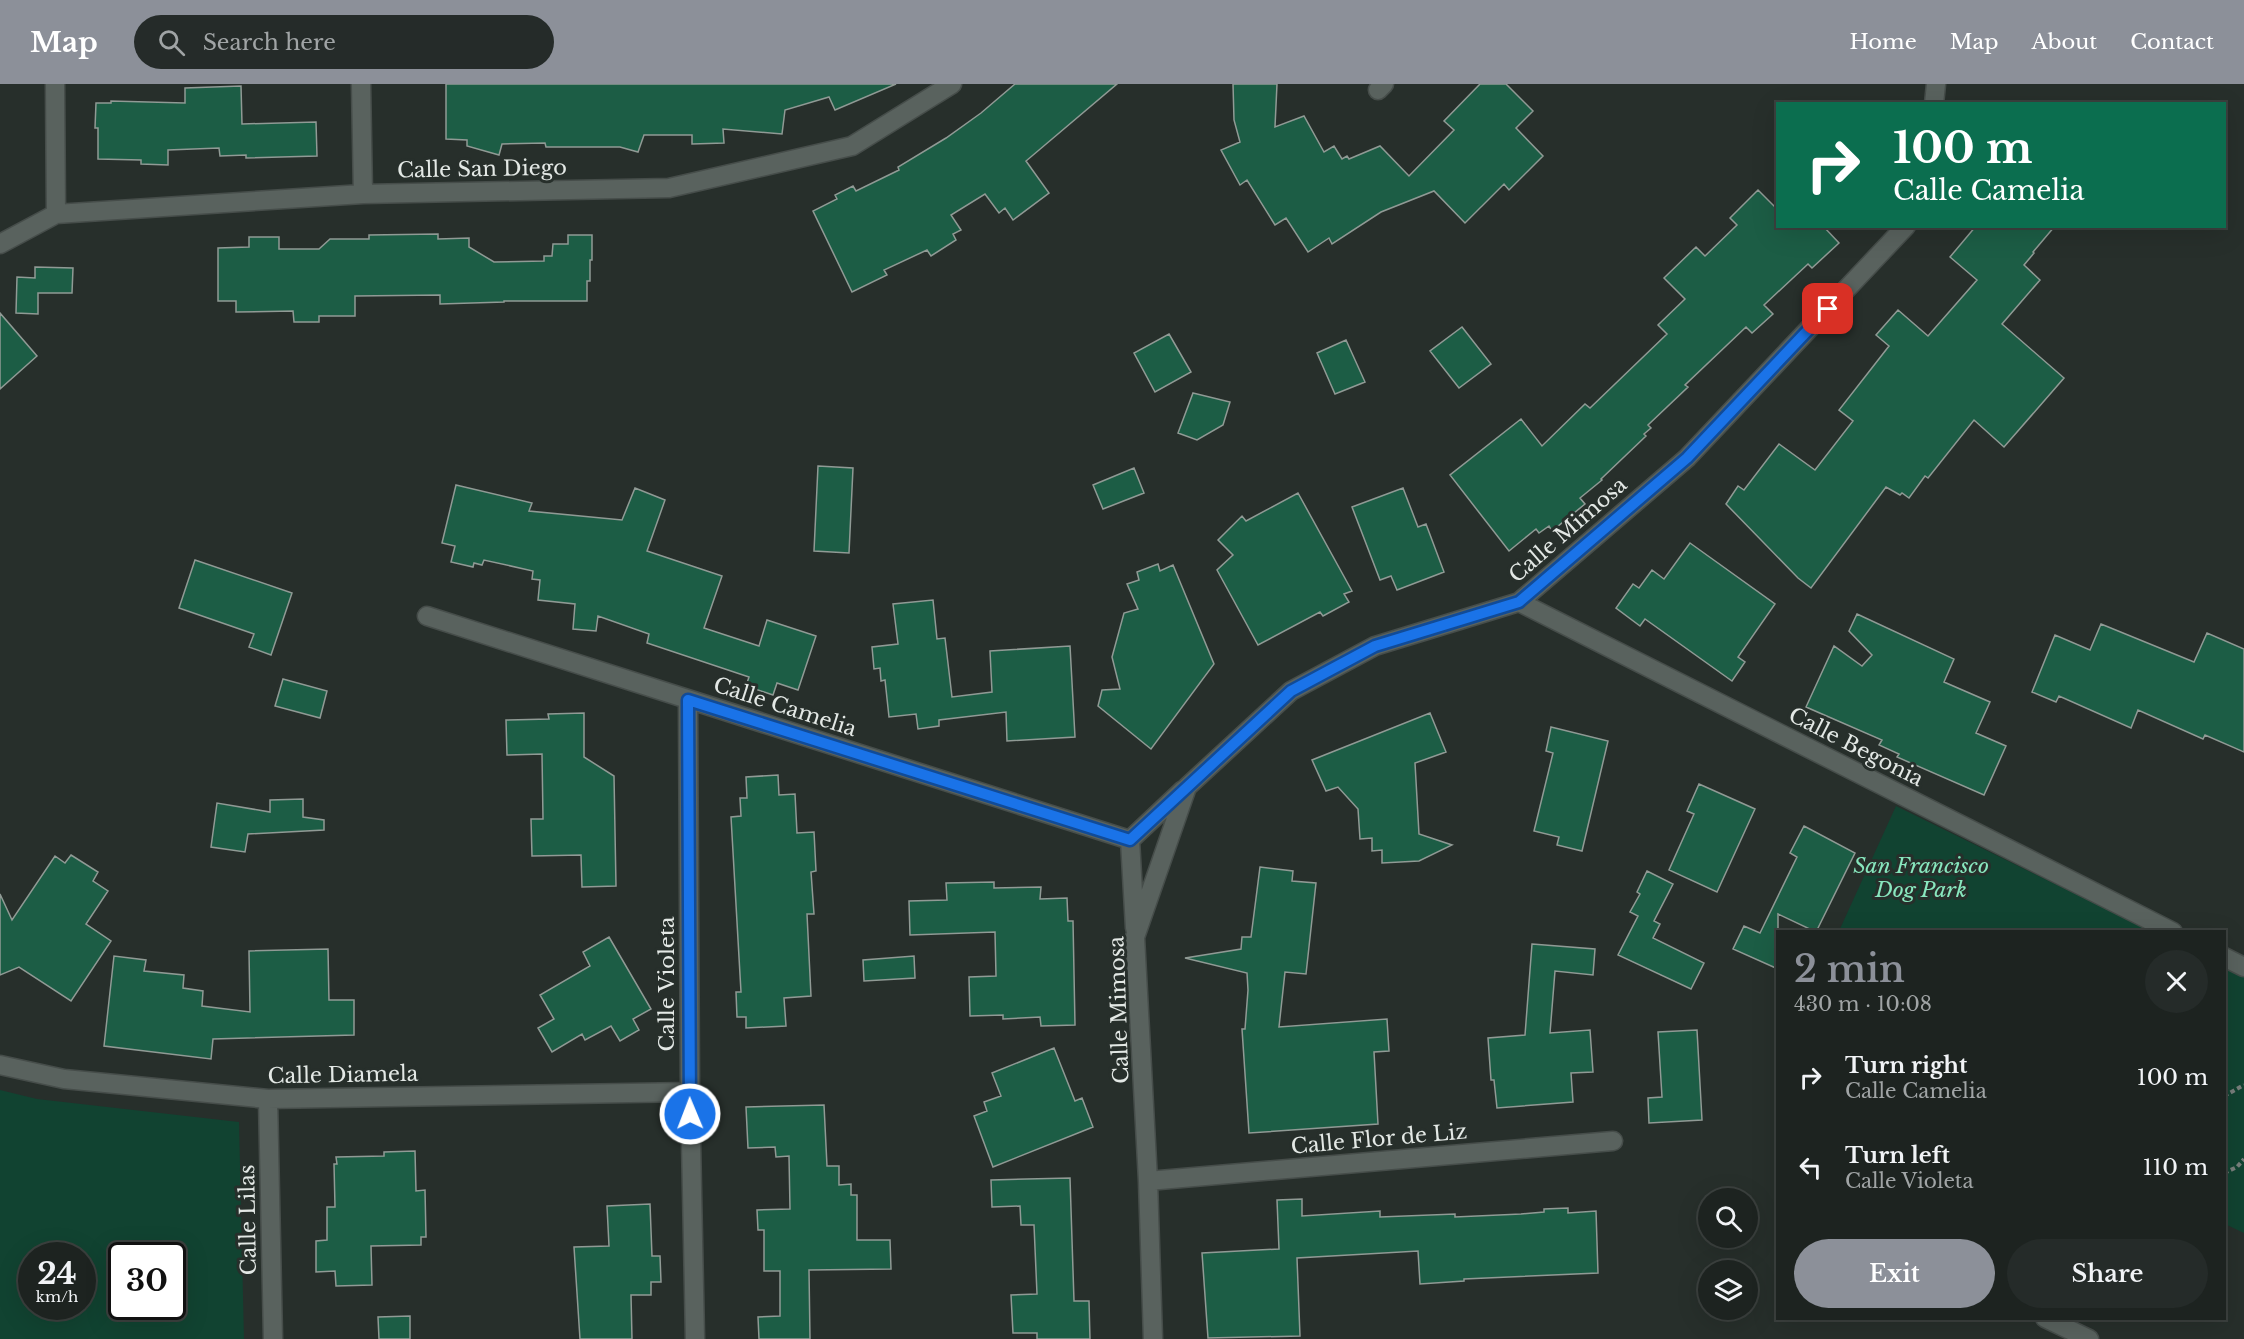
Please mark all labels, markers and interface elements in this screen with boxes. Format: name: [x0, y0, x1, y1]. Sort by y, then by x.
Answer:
search box: [134, 15, 554, 69]
text: Map: [30, 25, 98, 60]
icon: search: [155, 26, 188, 59]
text: Search here: [203, 29, 336, 56]
text: Home: [1850, 29, 1917, 55]
text: Map: [1950, 29, 1998, 55]
text: About: [2031, 29, 2097, 55]
text: Contact: [2130, 29, 2214, 55]
text: 100 m: [1893, 122, 2032, 174]
icon: right: [1794, 126, 1872, 204]
street label: Calle San Diego: [397, 155, 567, 183]
text: Calle Camelia: [1893, 174, 2084, 207]
pin: [1802, 283, 1853, 334]
icon: arrive: [1811, 292, 1844, 325]
street label: Calle Mimosa: [1504, 472, 1633, 588]
street label: Calle Camelia: [710, 672, 860, 742]
street label: Calle Begonia: [1784, 702, 1928, 792]
park label: San Francisco Dog Park: [1853, 853, 1989, 903]
street label: Calle Violeta: [654, 916, 680, 1051]
street label: Calle Mimosa: [1103, 935, 1135, 1084]
text: 2 min: [1794, 947, 1905, 992]
button: close: [2145, 950, 2208, 1013]
text: 430 m · 10:08: [1794, 992, 1932, 1016]
text: Turn right: [1845, 1052, 1967, 1079]
street label: Calle Diamela: [267, 1061, 419, 1089]
icon: right: [1794, 1061, 1827, 1094]
text: 100 m: [2137, 1064, 2208, 1091]
text: Calle Camelia: [1845, 1079, 1987, 1103]
position arrow: [658, 1082, 722, 1146]
street label: Calle Flor de Liz: [1290, 1118, 1468, 1160]
text: Turn left: [1845, 1142, 1950, 1169]
icon: left: [1794, 1151, 1827, 1184]
text: 110 m: [2143, 1154, 2208, 1181]
street label: Calle Lilas: [234, 1164, 262, 1276]
text: Calle Violeta: [1845, 1169, 1974, 1193]
map controls: [1698, 1188, 1758, 1320]
button: search: [1698, 1188, 1758, 1248]
button: Exit: [1794, 1239, 1995, 1308]
button: Share: [2007, 1239, 2208, 1308]
speed limit sign: 30: [108, 1242, 186, 1320]
text: 24: [37, 1255, 77, 1292]
button: layers: [1698, 1260, 1758, 1320]
text: km/h: [36, 1287, 78, 1306]

